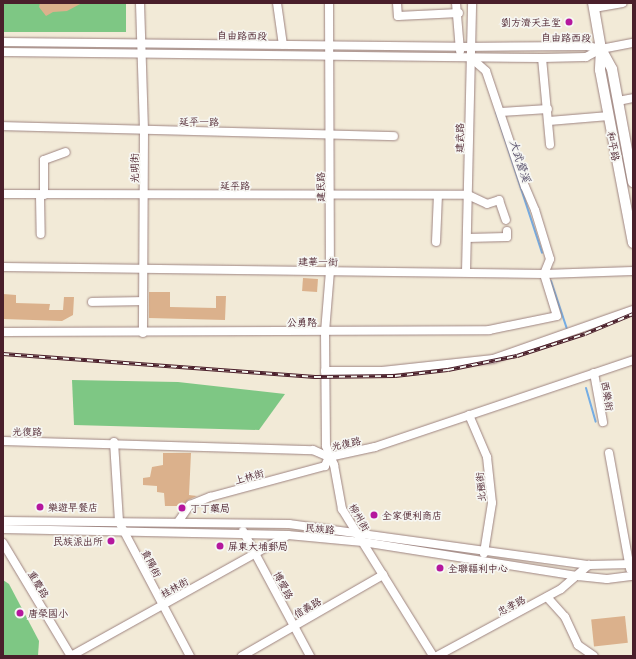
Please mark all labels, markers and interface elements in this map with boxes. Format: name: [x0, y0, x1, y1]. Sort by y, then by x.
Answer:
place label: 劉方濟天主堂: [501, 16, 561, 28]
marker: 劉方濟天主堂: [564, 17, 574, 27]
street label: 自由路西段: [217, 29, 267, 41]
street label: 自由路西段: [541, 31, 591, 43]
street label: 延平一路: [179, 115, 219, 127]
street label: 建武路: [453, 123, 465, 153]
street label: 和平路: [605, 130, 623, 162]
water label: 大武營溪: [507, 138, 533, 184]
street label: 光明街: [128, 153, 140, 183]
street label: 建民路: [314, 172, 326, 202]
street label: 延平路: [220, 179, 250, 191]
street label: 建華一街: [298, 255, 338, 267]
street label: 公勇路: [287, 316, 317, 328]
street label: 西樂街: [599, 380, 617, 412]
street label: 光復路: [12, 425, 42, 437]
street label: 光復路: [330, 434, 362, 452]
street label: 上林街: [233, 466, 265, 486]
street label: 北極街: [473, 472, 487, 502]
place label: 樂遊早餐店: [48, 501, 98, 513]
street label: 柳州街: [347, 501, 373, 533]
marker: 樂遊早餐店: [35, 502, 45, 512]
place label: 丁丁藥局: [190, 502, 230, 514]
marker: 丁丁藥局: [177, 503, 187, 513]
place label: 全家便利商店: [382, 509, 442, 521]
marker: 全家便利商店: [369, 510, 379, 520]
street label: 民族路: [305, 521, 335, 535]
place label: 民族派出所: [53, 535, 103, 547]
marker: 民族派出所: [106, 536, 116, 546]
place label: 屏東大埔郵局: [228, 540, 288, 552]
marker: 屏東大埔郵局: [215, 541, 225, 551]
street label: 貴陽街: [140, 547, 164, 579]
place label: 全聯福利中心: [448, 562, 508, 574]
marker: 全聯福利中心: [435, 563, 445, 573]
street label: 重慶路: [26, 568, 52, 600]
street label: 博愛路: [272, 569, 296, 601]
street label: 桂林街: [158, 574, 190, 600]
street label: 忠孝路: [495, 593, 527, 617]
street label: 信義路: [291, 594, 323, 620]
place label: 唐榮國小: [28, 607, 68, 619]
marker: 唐榮國小: [15, 608, 25, 618]

